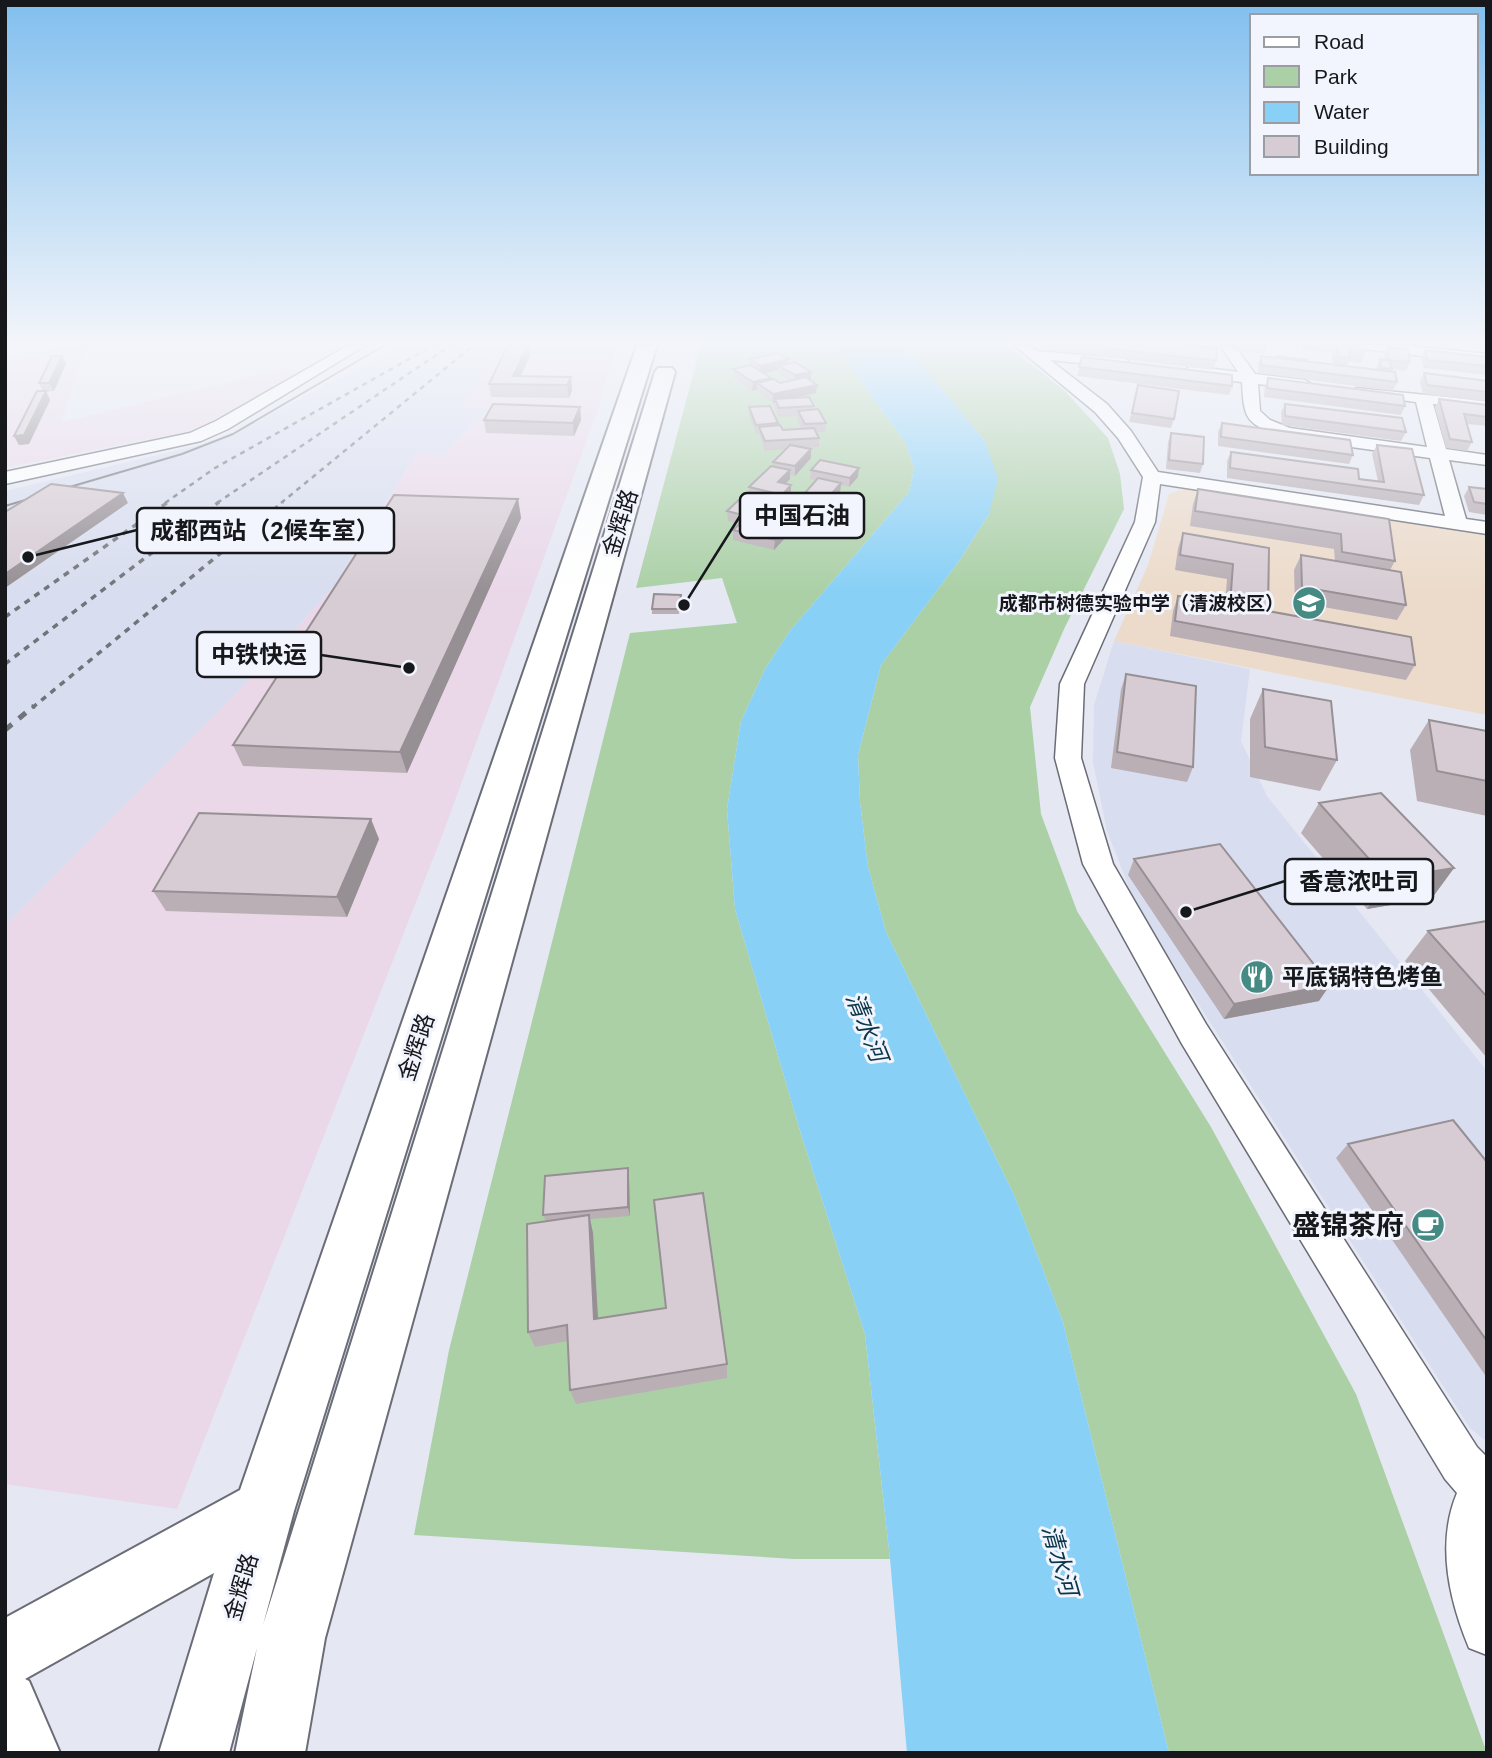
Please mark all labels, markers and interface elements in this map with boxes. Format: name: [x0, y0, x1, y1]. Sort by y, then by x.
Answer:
legend: [1250, 14, 1478, 175]
text: Road: [1314, 30, 1364, 53]
text: Park: [1314, 65, 1358, 88]
text: Water: [1314, 100, 1369, 123]
text: Building: [1314, 135, 1389, 158]
street label: 金辉路: [597, 486, 643, 560]
callout: 中国石油: [740, 493, 864, 538]
text: 中国石油: [754, 502, 850, 529]
callout: 成都西站（2候车室）: [137, 508, 394, 553]
text: 成都西站（2候车室）: [150, 517, 380, 544]
school or university icon: 成都市树德实验中学（清波校区）: [1290, 584, 1328, 622]
place label: 成都市树德实验中学（清波校区）: [999, 593, 1284, 614]
callout: 中铁快运: [197, 632, 321, 677]
text: 中铁快运: [211, 641, 307, 668]
callout: 香意浓吐司: [1285, 859, 1433, 904]
text: 香意浓吐司: [1299, 868, 1419, 895]
restaurant icon: 平底锅特色烤鱼: [1238, 958, 1276, 996]
place label: 平底锅特色烤鱼: [1282, 964, 1443, 990]
water label: 清水河: [841, 989, 895, 1069]
street label: 金辉路: [393, 1010, 439, 1084]
cafe icon: 盛锦茶府: [1409, 1206, 1447, 1244]
place label: 盛锦茶府: [1292, 1210, 1404, 1241]
water label: 清水河: [1037, 1522, 1084, 1602]
street label: 金辉路: [219, 1550, 263, 1624]

